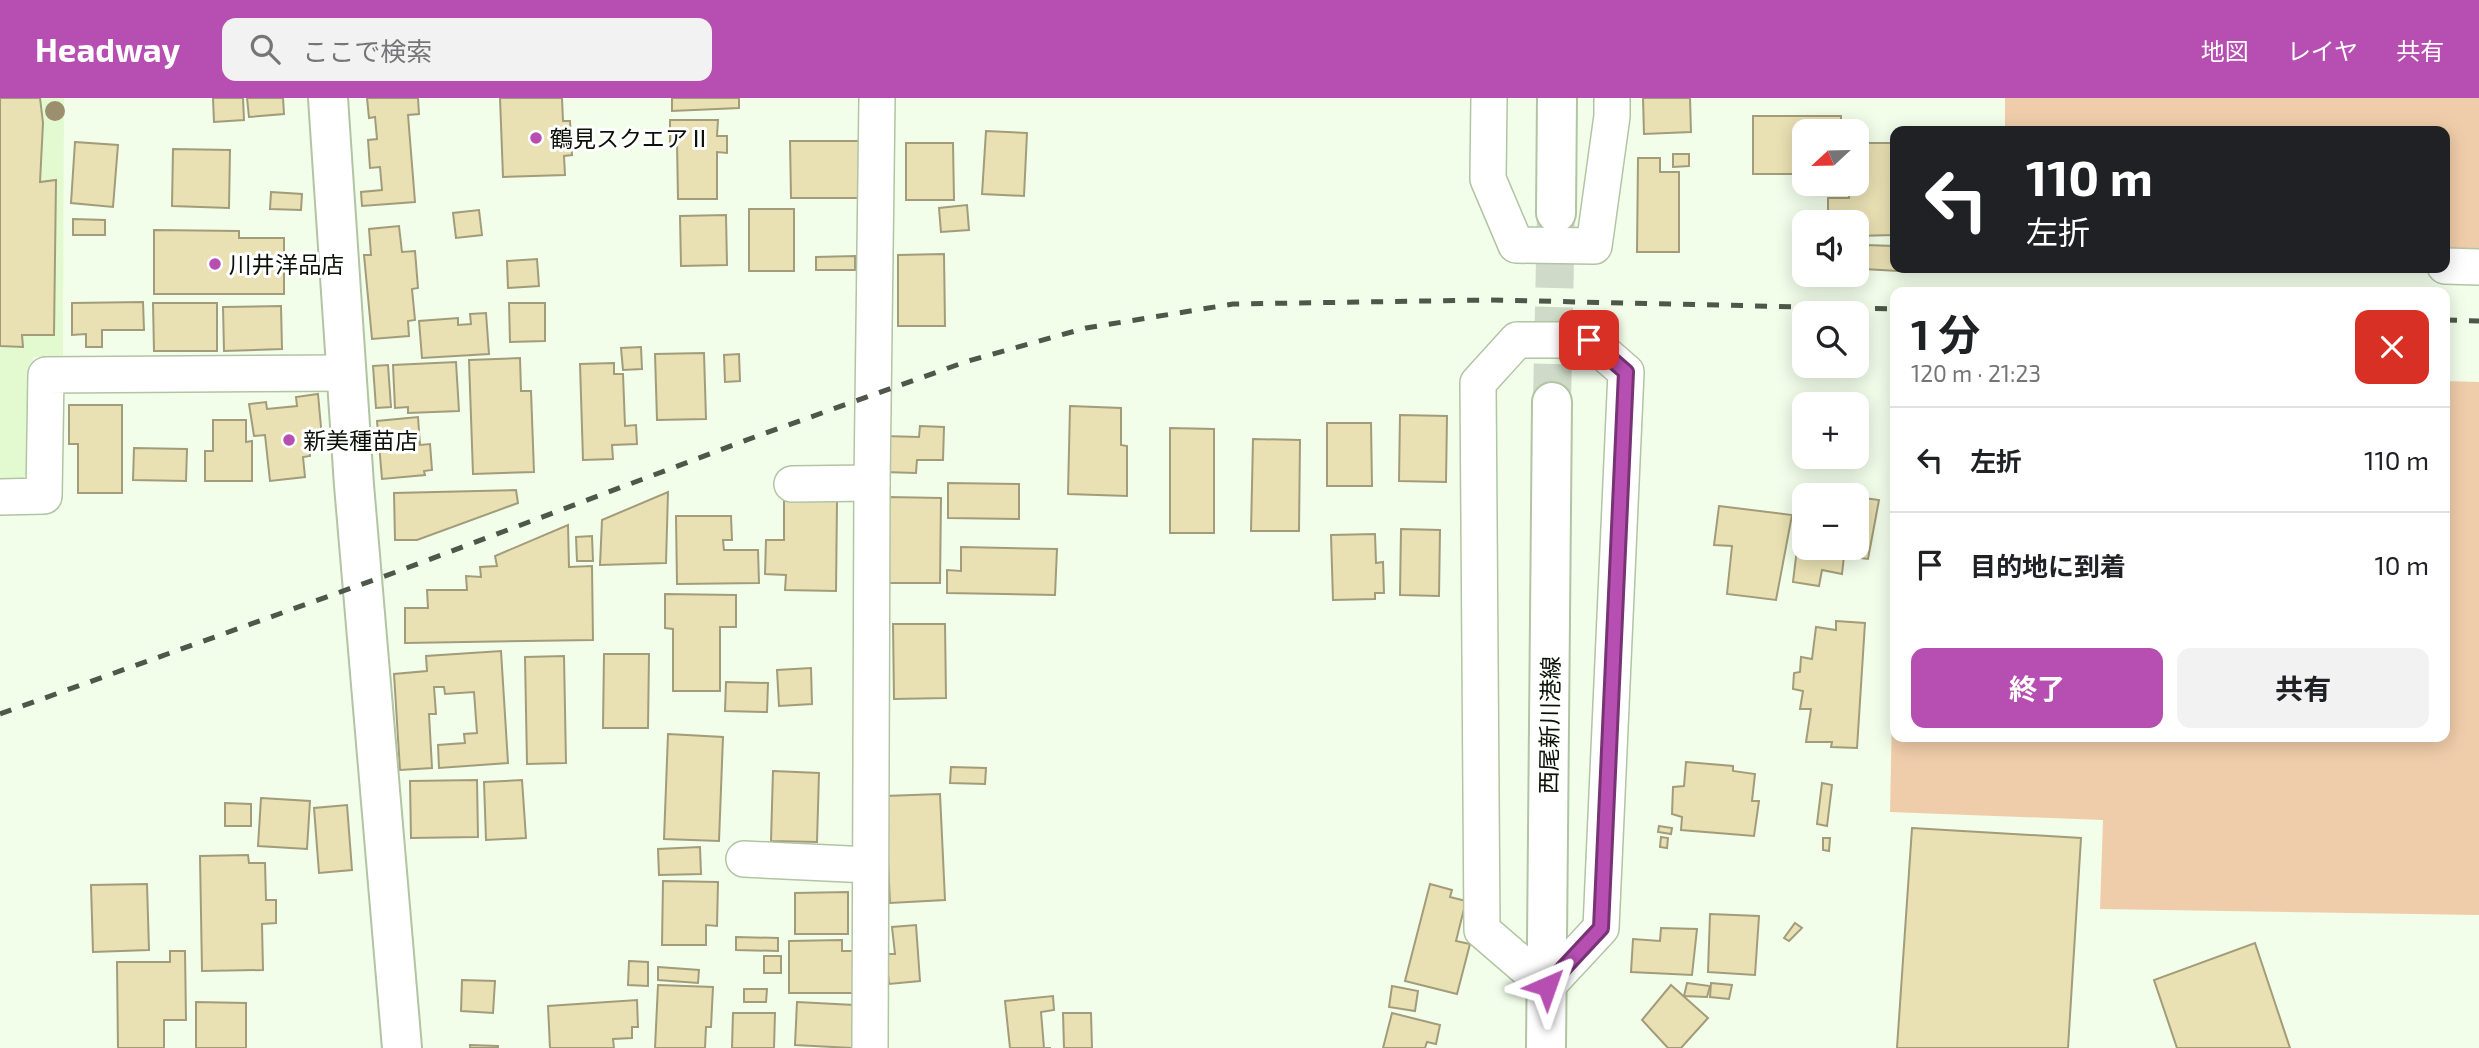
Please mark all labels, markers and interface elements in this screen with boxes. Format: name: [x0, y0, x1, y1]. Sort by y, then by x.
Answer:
search box: [222, 18, 712, 81]
text: Headway: [35, 29, 180, 69]
icon: search: [246, 30, 284, 68]
text: ここで検索: [302, 35, 432, 66]
text: 地図: [2201, 36, 2249, 65]
text: レイヤ: [2287, 36, 2358, 65]
text: 共有: [2396, 36, 2444, 65]
north arrow: [1792, 119, 1869, 196]
map controls: [1792, 119, 1869, 560]
place label: 鶴見スクエアⅡ: [550, 124, 711, 152]
marker: 鶴見スクエアⅡ: [528, 130, 544, 146]
text: 110 m: [2026, 147, 2153, 206]
icon: left: [1911, 154, 2002, 245]
button: sound: [1792, 210, 1869, 287]
text: 左折: [2026, 212, 2090, 250]
place label: 川井洋品店: [229, 250, 344, 278]
marker: 川井洋品店: [207, 256, 223, 272]
button: search: [1792, 301, 1869, 378]
text: 1 分: [1911, 308, 1980, 358]
pin: [1559, 310, 1619, 370]
button: close: [2355, 310, 2429, 384]
icon: arrive: [1570, 321, 1608, 359]
text: 120 m · 21:23: [1911, 359, 2041, 387]
button: +: [1792, 392, 1869, 469]
place label: 新美種苗店: [303, 426, 418, 454]
marker: 新美種苗店: [281, 432, 297, 448]
icon: left: [1911, 441, 1949, 479]
text: 110 m: [2364, 444, 2429, 475]
text: 左折: [1970, 445, 2022, 476]
button: −: [1792, 483, 1869, 560]
icon: arrive: [1911, 546, 1949, 584]
text: 10 m: [2374, 549, 2429, 580]
text: 目的地に到着: [1970, 550, 2126, 581]
button: 終了: [1911, 648, 2163, 728]
button: 共有: [2177, 648, 2429, 728]
street label: 西尾新川港線: [1534, 656, 1564, 794]
position arrow: [1510, 949, 1584, 1023]

